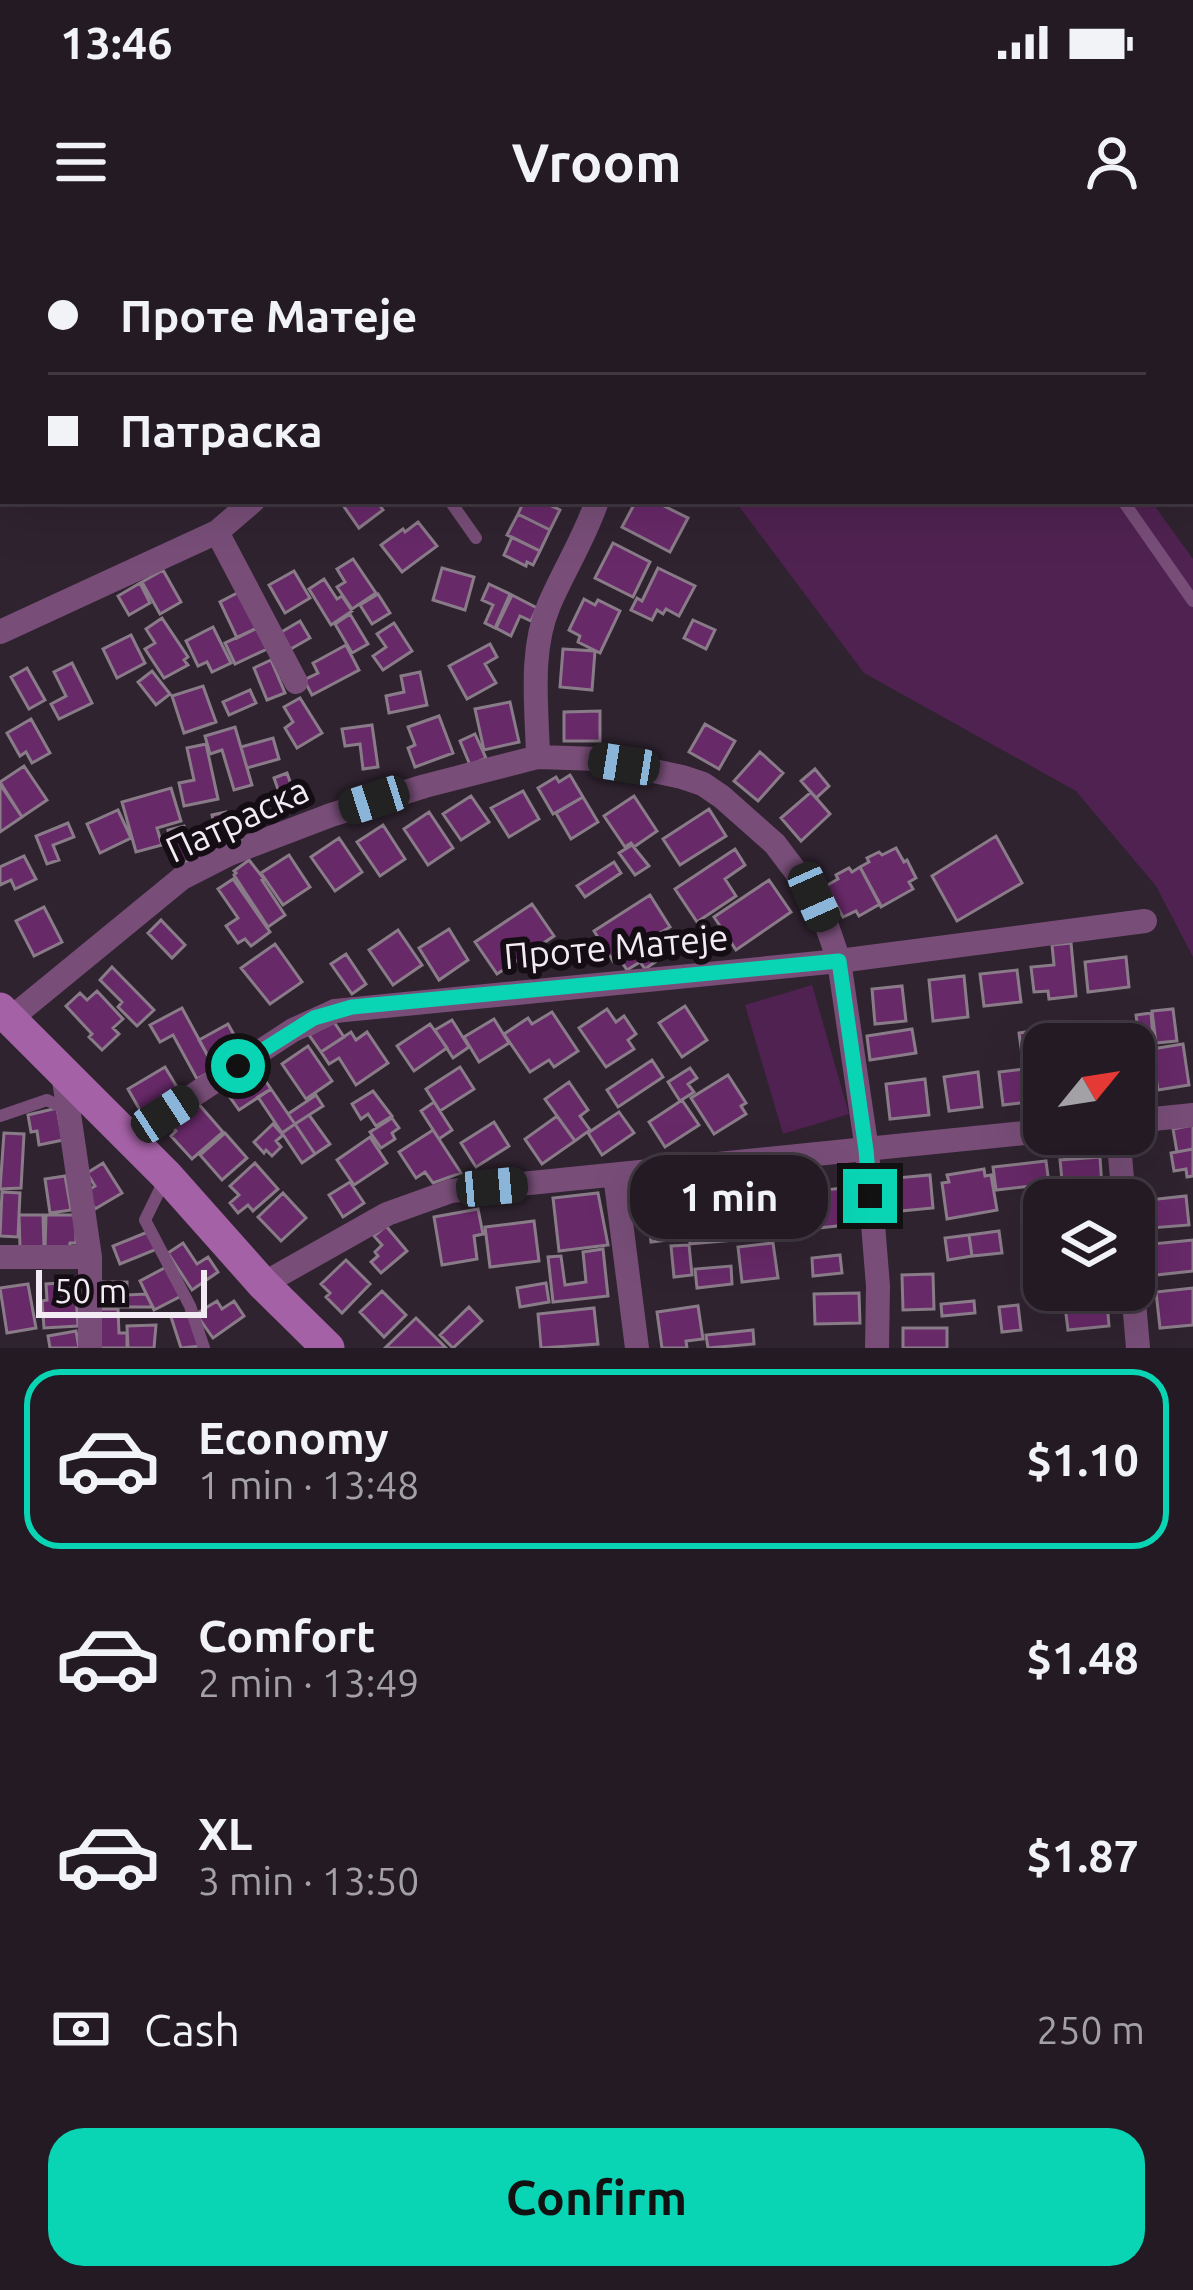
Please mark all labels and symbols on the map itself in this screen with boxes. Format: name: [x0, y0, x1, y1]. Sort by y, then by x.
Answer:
car: [586, 741, 662, 787]
street label: Патраска: [159, 768, 315, 870]
car: [334, 772, 414, 828]
car: [783, 857, 845, 937]
street label: Проте Матеје: [502, 916, 730, 976]
north arrow: [1023, 1023, 1155, 1155]
route start: [211, 1039, 265, 1093]
car: [125, 1079, 205, 1149]
callout: 1 min: [630, 1154, 828, 1238]
car: [455, 1166, 529, 1208]
route end: [843, 1169, 897, 1223]
scale bar: [36, 1264, 207, 1317]

